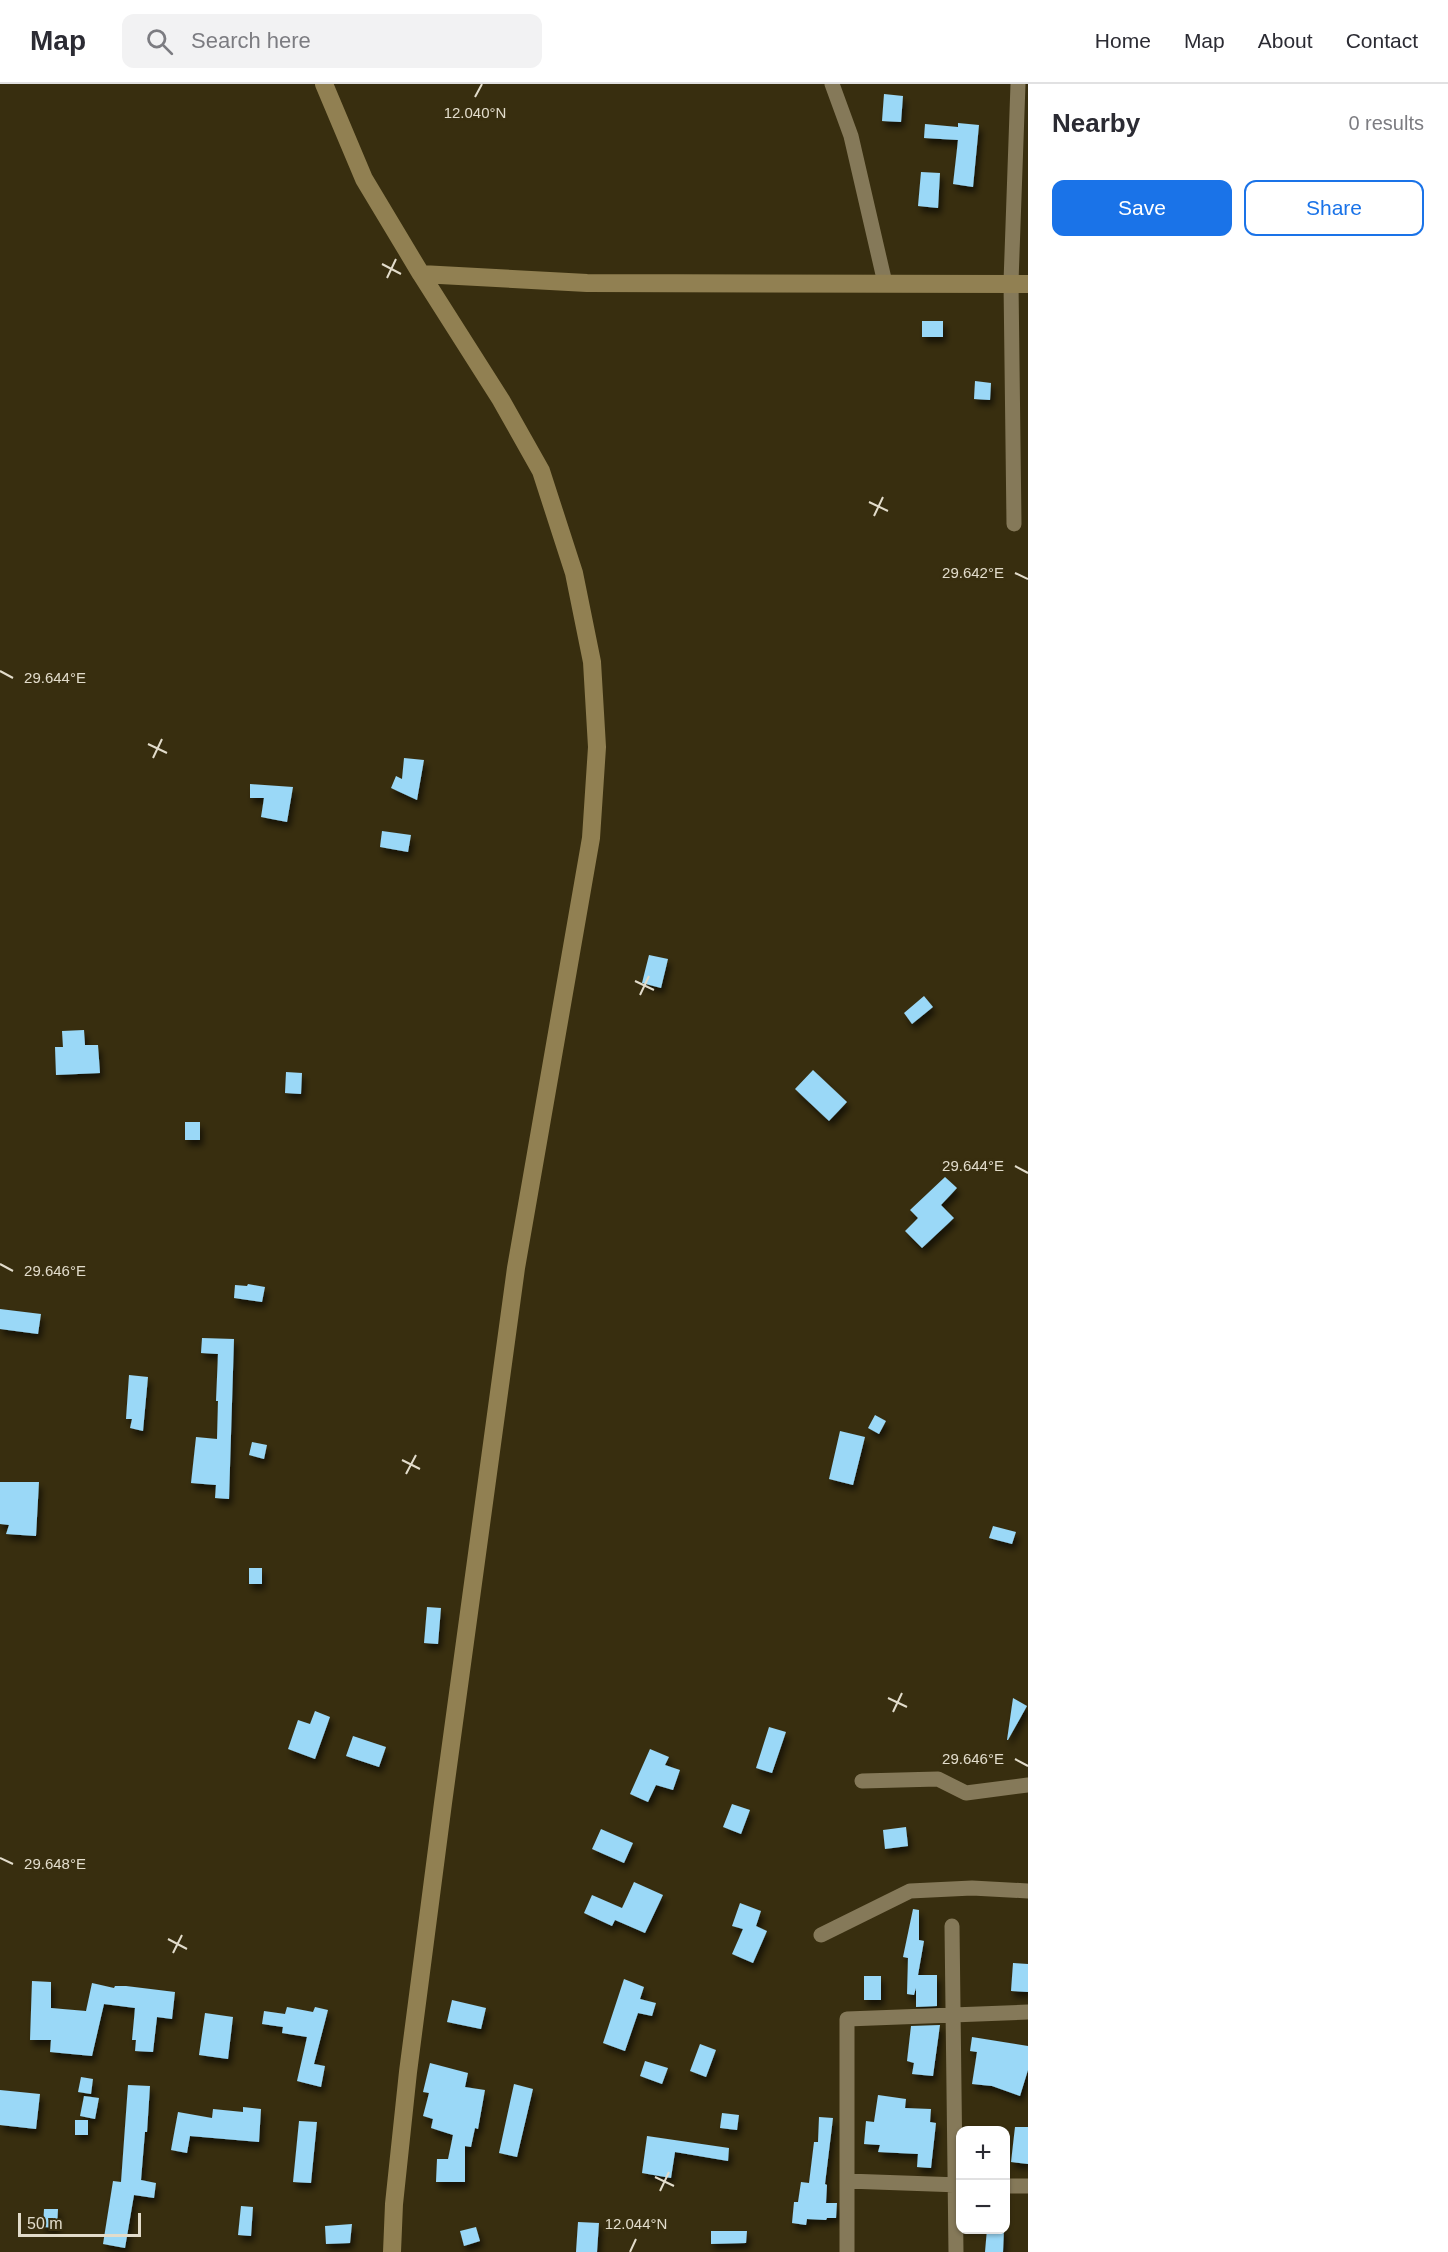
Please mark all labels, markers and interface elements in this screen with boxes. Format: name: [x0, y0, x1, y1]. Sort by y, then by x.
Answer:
search box: [122, 14, 542, 68]
text: Map: [30, 25, 86, 56]
icon: search: [143, 25, 176, 58]
text: Search here: [191, 28, 311, 53]
text: Home: [1095, 29, 1151, 52]
text: Map: [1184, 29, 1225, 52]
text: About: [1258, 29, 1313, 52]
text: Contact: [1346, 29, 1418, 52]
text: 12.040°N: [444, 104, 506, 121]
text: Nearby: [1052, 108, 1140, 138]
text: 0 results: [1348, 112, 1424, 134]
button: Save: [1052, 180, 1232, 236]
button: Share: [1244, 180, 1424, 236]
text: 29.642°E: [942, 564, 1004, 581]
text: 29.644°E: [24, 669, 86, 686]
text: 29.644°E: [942, 1157, 1004, 1174]
text: 29.646°E: [24, 1262, 86, 1279]
text: 29.646°E: [942, 1750, 1004, 1767]
text: 29.648°E: [24, 1855, 86, 1872]
map controls: [956, 2126, 1010, 2234]
button: +: [956, 2126, 1010, 2180]
button: −: [956, 2180, 1010, 2234]
scale bar: [18, 2210, 141, 2238]
text: 50 m: [27, 2215, 63, 2232]
text: 12.044°N: [605, 2215, 667, 2232]

